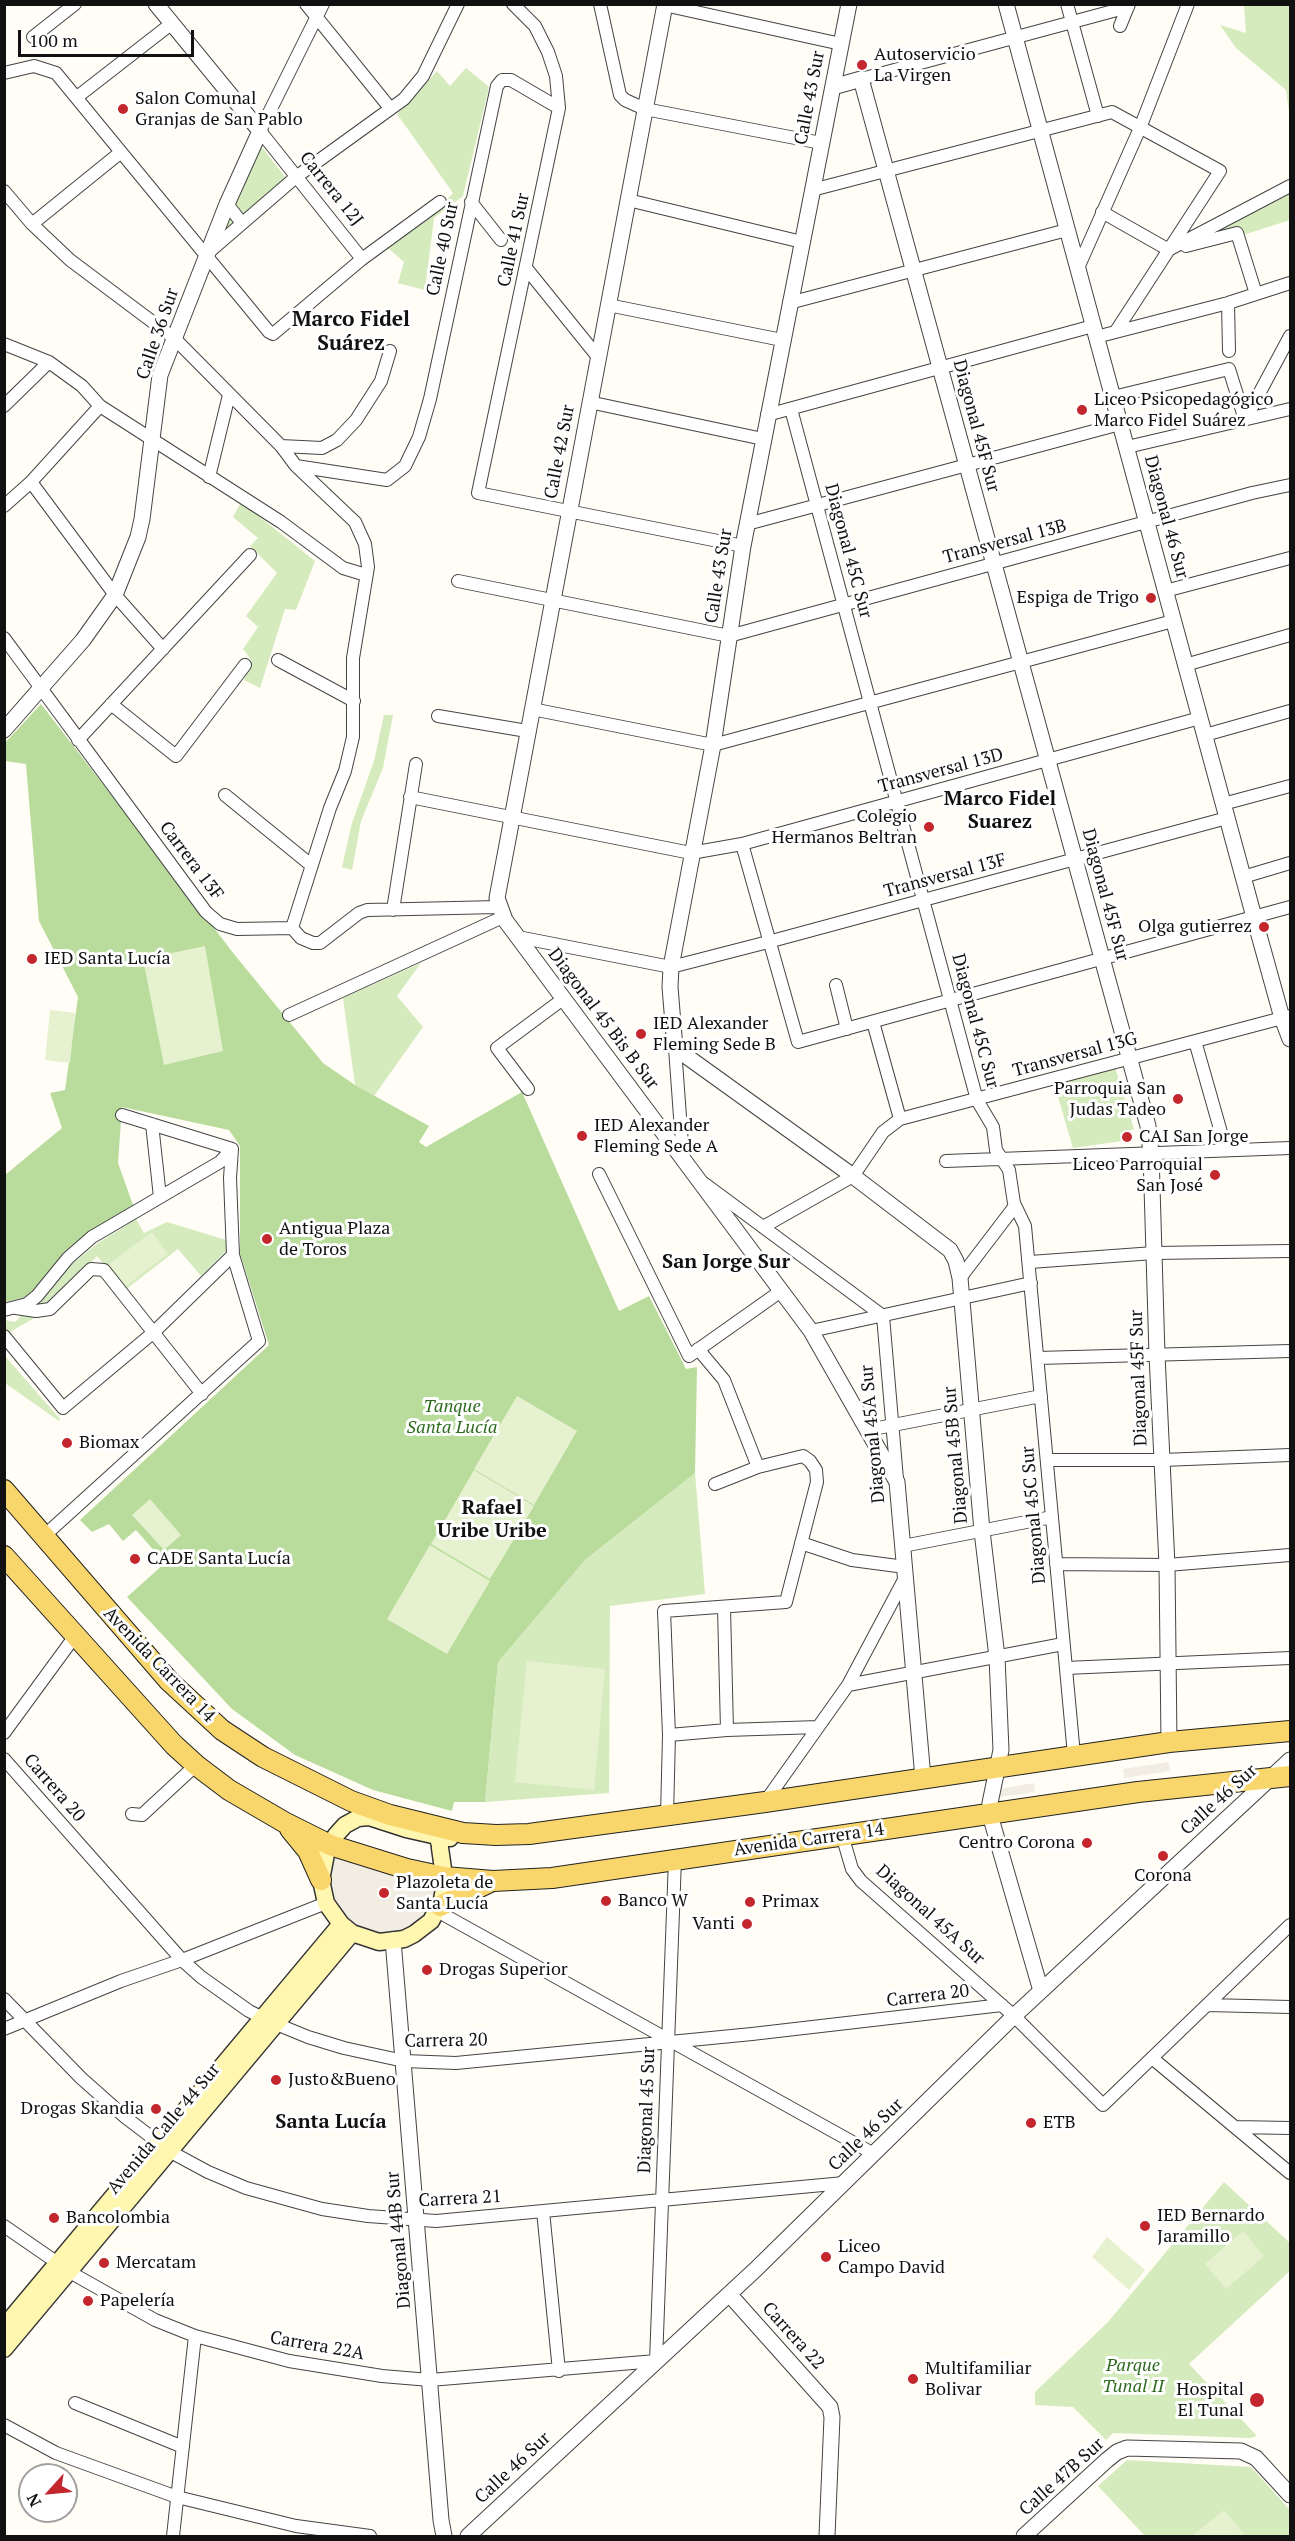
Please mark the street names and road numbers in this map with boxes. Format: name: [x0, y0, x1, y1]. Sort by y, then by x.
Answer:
street label: Calle 43 Sur: [790, 49, 830, 147]
street label: Carrera 12J: [295, 148, 367, 230]
street label: Calle 41 Sur: [494, 191, 534, 289]
street label: Calle 40 Sur: [423, 200, 463, 298]
street label: Calle 36 Sur: [132, 285, 184, 383]
street label: Diagonal 45F Sur: [948, 357, 1004, 495]
street label: Calle 42 Sur: [540, 403, 580, 501]
street label: Diagonal 46 Sur: [1139, 453, 1193, 581]
street label: Diagonal 45C Sur: [820, 481, 876, 621]
street label: Transversal 13B: [941, 515, 1069, 569]
street label: Calle 43 Sur: [701, 527, 737, 625]
street label: Transversal 13D: [876, 744, 1006, 798]
street label: Carrera 13F: [154, 817, 228, 905]
street label: Diagonal 45F Sur: [1077, 826, 1133, 964]
street label: Transversal 13F: [882, 849, 1008, 903]
street label: Diagonal 45 Bis B Sur: [543, 944, 663, 1094]
street label: Diagonal 45C Sur: [947, 951, 1003, 1091]
street label: Transversal 13G: [1010, 1028, 1140, 1082]
street label: Diagonal 45F Sur: [1126, 1309, 1152, 1447]
street label: Diagonal 45A Sur: [856, 1364, 890, 1504]
street label: Diagonal 45B Sur: [939, 1385, 973, 1525]
street label: Diagonal 45C Sur: [1017, 1445, 1051, 1585]
street label: Avenida Carrera 14: [99, 1603, 219, 1727]
street label: Carrera 20: [19, 1750, 89, 1826]
street label: Calle 46 Sur: [1176, 1760, 1262, 1840]
street label: Avenida Carrera 14: [732, 1819, 886, 1861]
street label: Diagonal 45A Sur: [871, 1860, 989, 1970]
street label: Carrera 20: [885, 1980, 971, 2012]
street label: Carrera 20: [404, 2029, 488, 2053]
street label: Diagonal 45 Sur: [634, 2046, 660, 2174]
street label: Avenida Calle 44 Sur: [103, 2059, 225, 2199]
street label: Calle 46 Sur: [824, 2094, 908, 2176]
street label: Diagonal 44B Sur: [382, 2170, 416, 2310]
street label: Carrera 21: [418, 2186, 502, 2212]
street label: Carrera 22: [757, 2298, 829, 2374]
street label: Carrera 22A: [268, 2327, 366, 2365]
street label: Calle 46 Sur: [471, 2428, 555, 2508]
street label: Calle 47B Sur: [1015, 2433, 1109, 2521]

